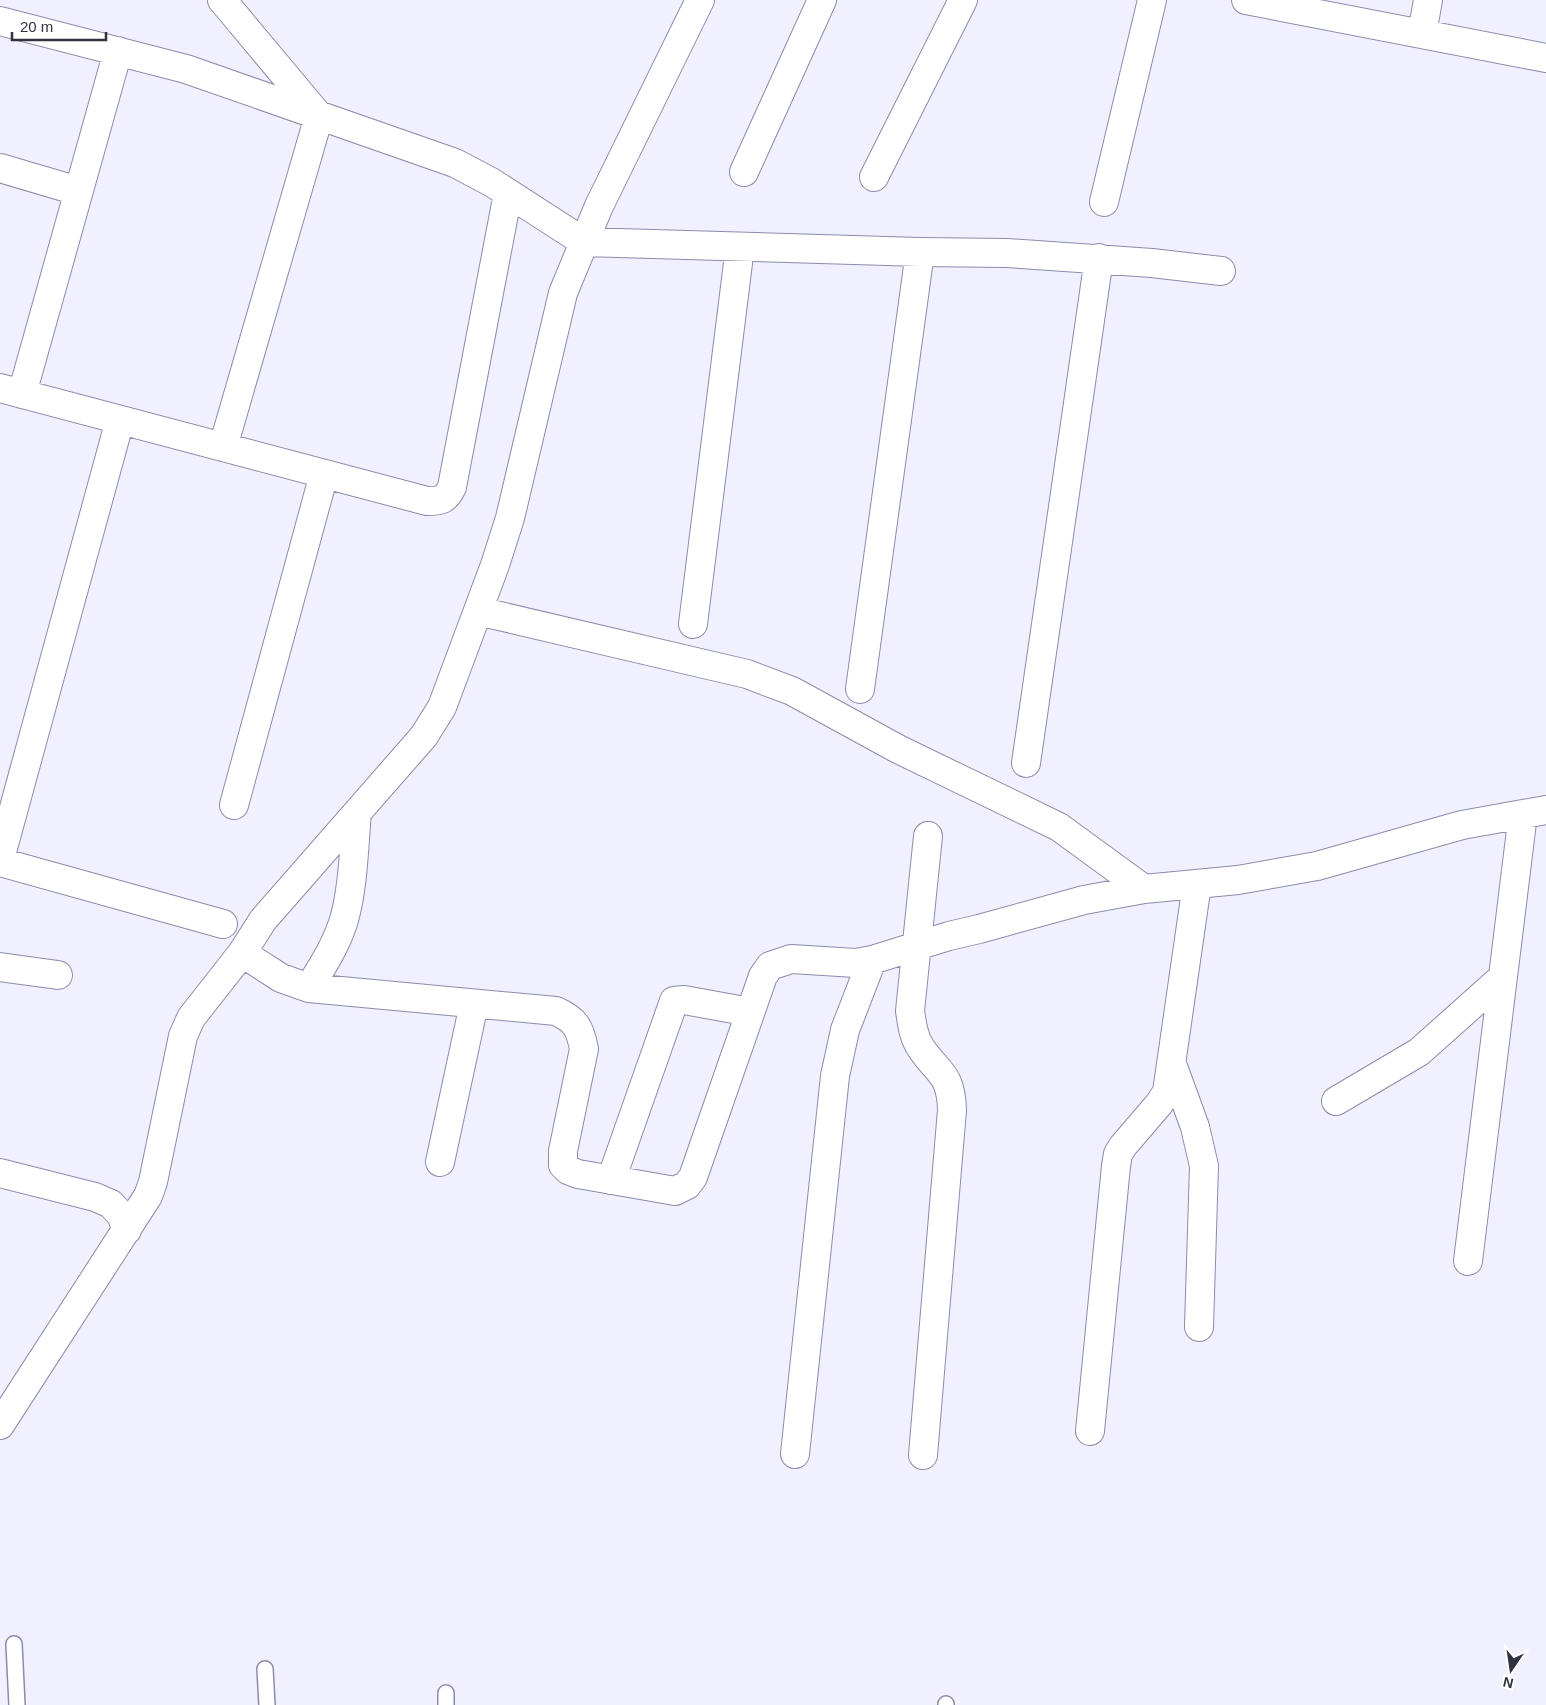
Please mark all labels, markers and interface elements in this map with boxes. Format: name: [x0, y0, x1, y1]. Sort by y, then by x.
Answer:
scale bar: [12, 10, 106, 42]
text: 20 m: [20, 18, 53, 35]
north arrow: [1486, 1645, 1536, 1695]
text: N: [1501, 1674, 1515, 1692]

